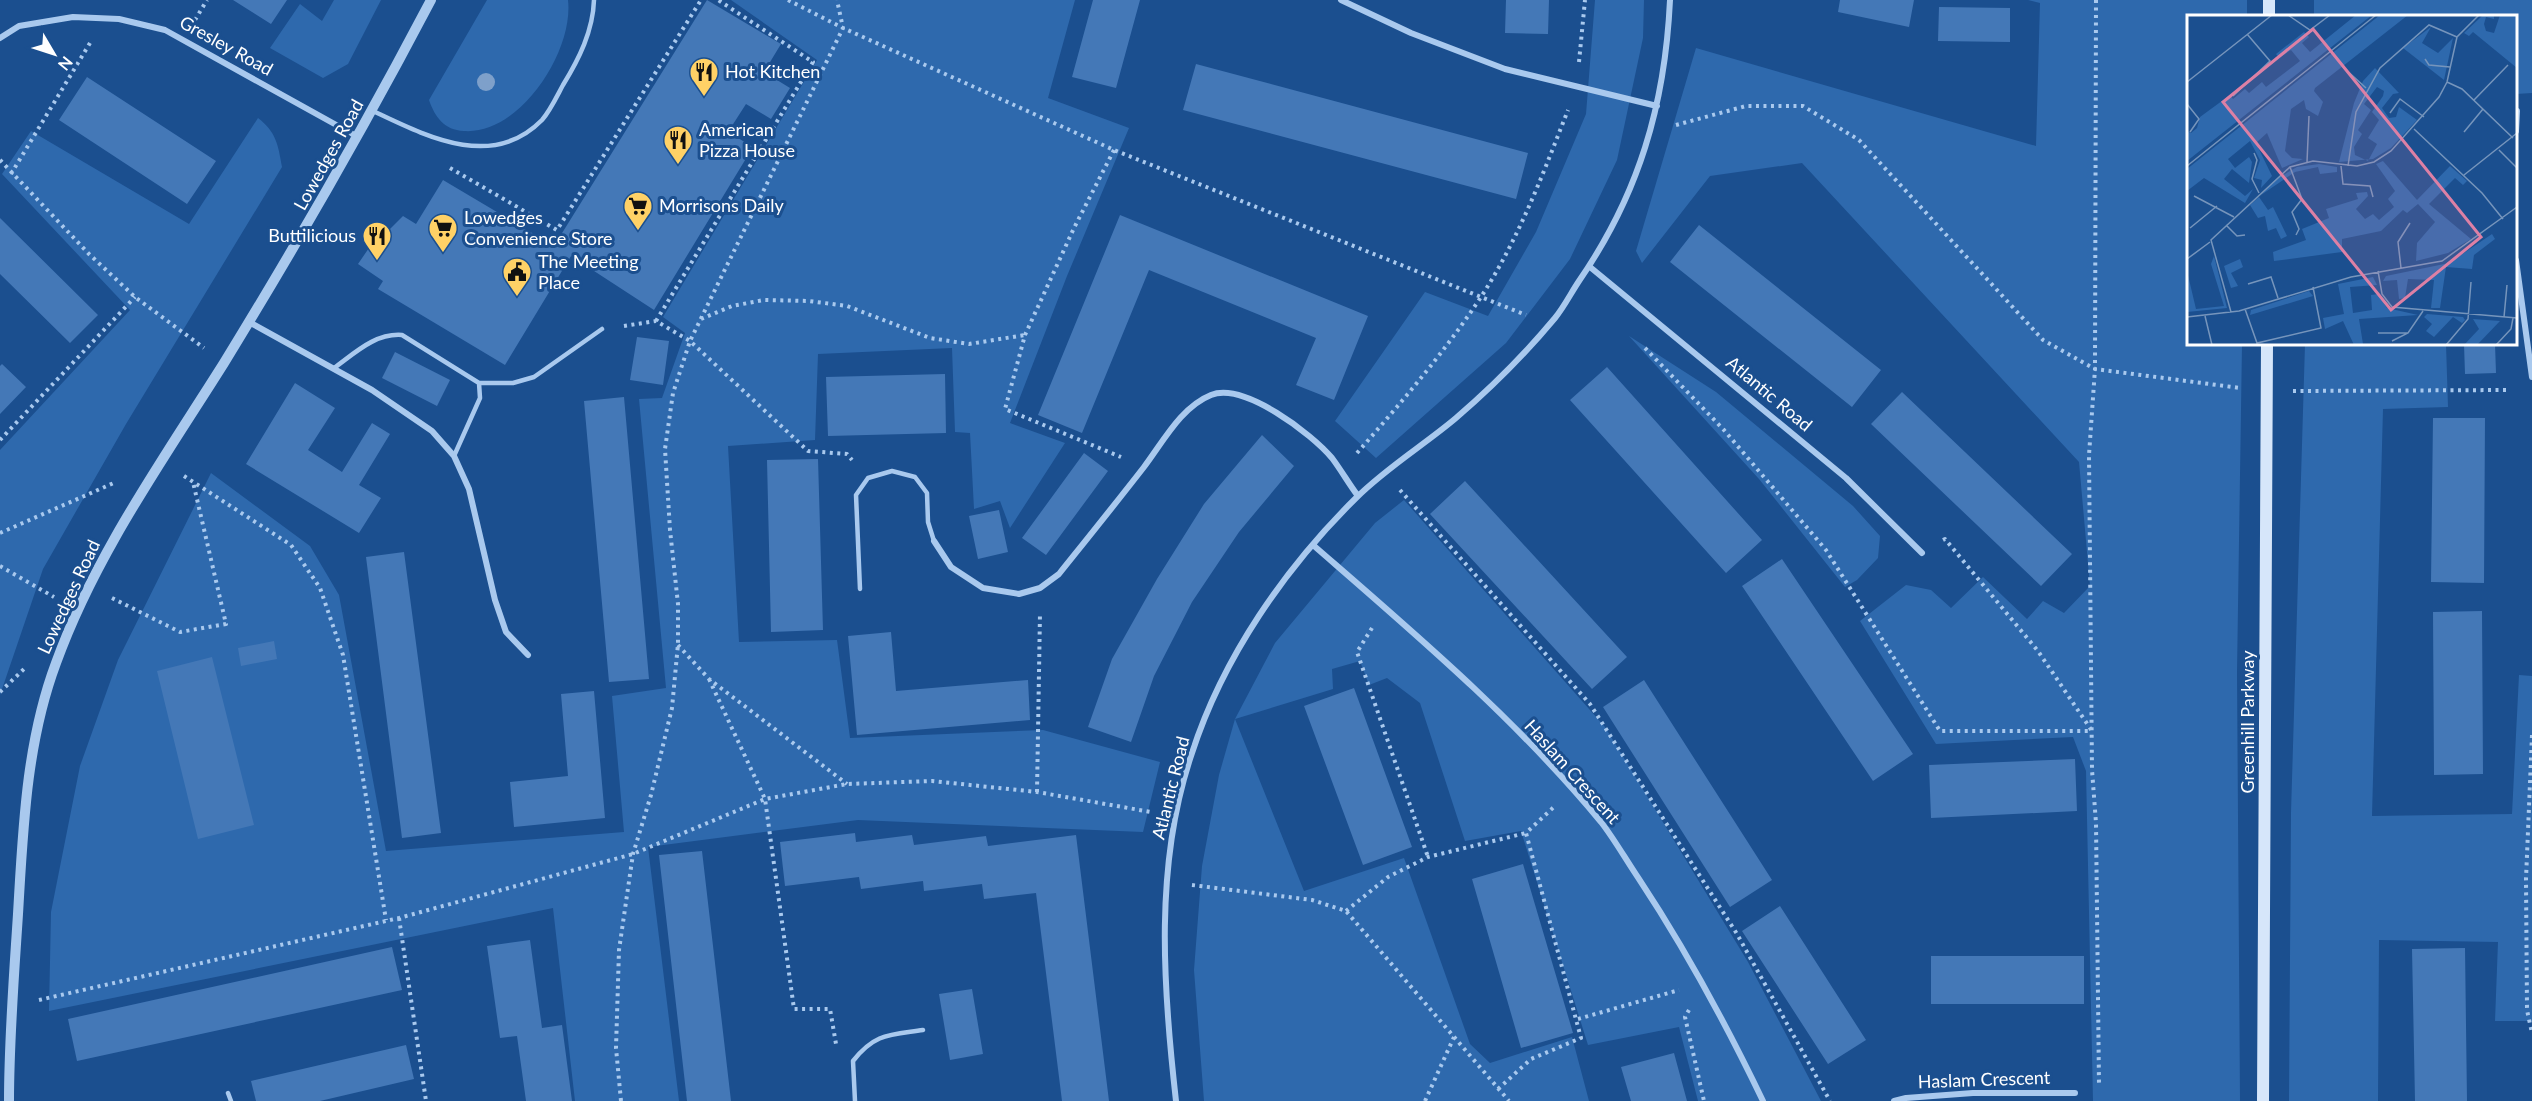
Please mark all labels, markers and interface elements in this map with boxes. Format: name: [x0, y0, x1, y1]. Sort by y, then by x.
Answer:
street label: Gresley Road: [176, 10, 277, 80]
inset map: [2187, 15, 2517, 345]
north arrow: [24, 24, 84, 84]
text: N: [55, 53, 77, 75]
restaurant icon: Hot Kitchen: [688, 56, 720, 98]
place label: Hot Kitchen: [725, 60, 820, 82]
street label: Lowedges Road: [289, 95, 368, 214]
place label: American Pizza House: [699, 118, 795, 161]
restaurant icon: American Pizza House: [662, 124, 694, 166]
supermarket icon: Morrisons Daily: [622, 190, 654, 232]
place label: Morrisons Daily: [659, 194, 784, 216]
place label: Lowedges Convenience Store: [464, 206, 613, 249]
supermarket icon: Lowedges Convenience Store: [427, 212, 459, 254]
restaurant icon: Buttilicious: [361, 220, 393, 262]
place label: Buttilicious: [268, 224, 356, 246]
place label: The Meeting Place: [538, 250, 639, 293]
public building icon: The Meeting Place: [501, 256, 533, 298]
street label: Atlantic Road: [1722, 351, 1817, 436]
street label: Lowedges Road: [32, 536, 104, 657]
street label: Greenhill Parkway: [2236, 650, 2258, 793]
street label: Haslam Crescent: [1520, 715, 1626, 828]
street label: Atlantic Road: [1147, 734, 1193, 842]
street label: Haslam Crescent: [1917, 1066, 2051, 1092]

